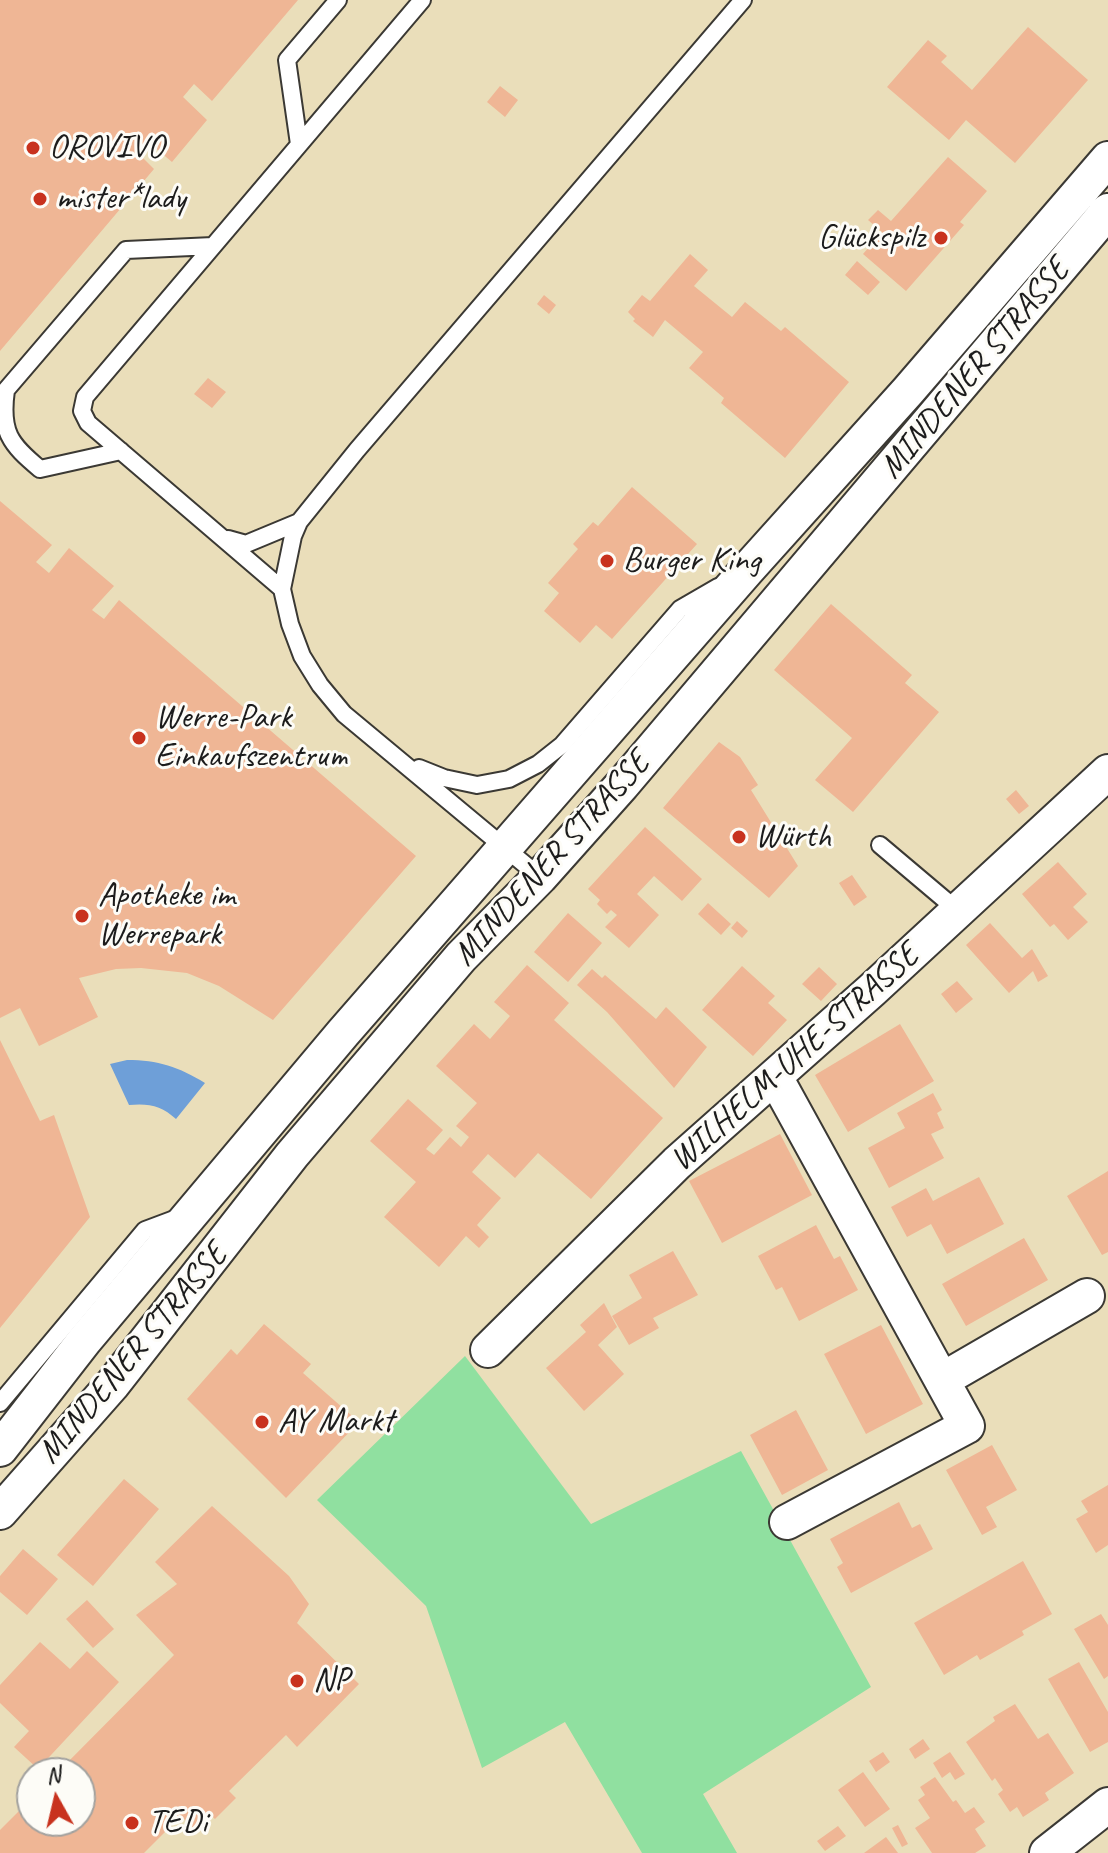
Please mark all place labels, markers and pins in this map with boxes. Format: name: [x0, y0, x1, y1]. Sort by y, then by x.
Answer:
place label: OROVIVO: [49, 128, 164, 168]
marker: OROVIVO: [24, 139, 42, 157]
place label: mister*lady: [56, 179, 185, 219]
marker: mister*lady: [31, 190, 49, 208]
place label: Glückspilz: [818, 218, 925, 258]
marker: Glückspilz: [932, 229, 950, 247]
place label: Burger King: [623, 541, 760, 581]
marker: Burger King: [598, 552, 616, 570]
place label: Werre-Park Einkaufszentrum: [155, 698, 347, 778]
marker: Werre-Park Einkaufszentrum: [130, 729, 148, 747]
place label: Würth: [755, 817, 831, 857]
marker: Würth: [730, 828, 748, 846]
place label: Apotheke im Werrepark: [98, 876, 235, 956]
marker: Apotheke im Werrepark: [73, 907, 91, 925]
place label: AY Markt: [278, 1402, 393, 1442]
marker: AY Markt: [253, 1413, 271, 1431]
place label: NP: [313, 1661, 349, 1701]
marker: NP: [288, 1672, 306, 1690]
place label: TEDi: [148, 1803, 207, 1843]
marker: TEDi: [123, 1814, 141, 1832]

